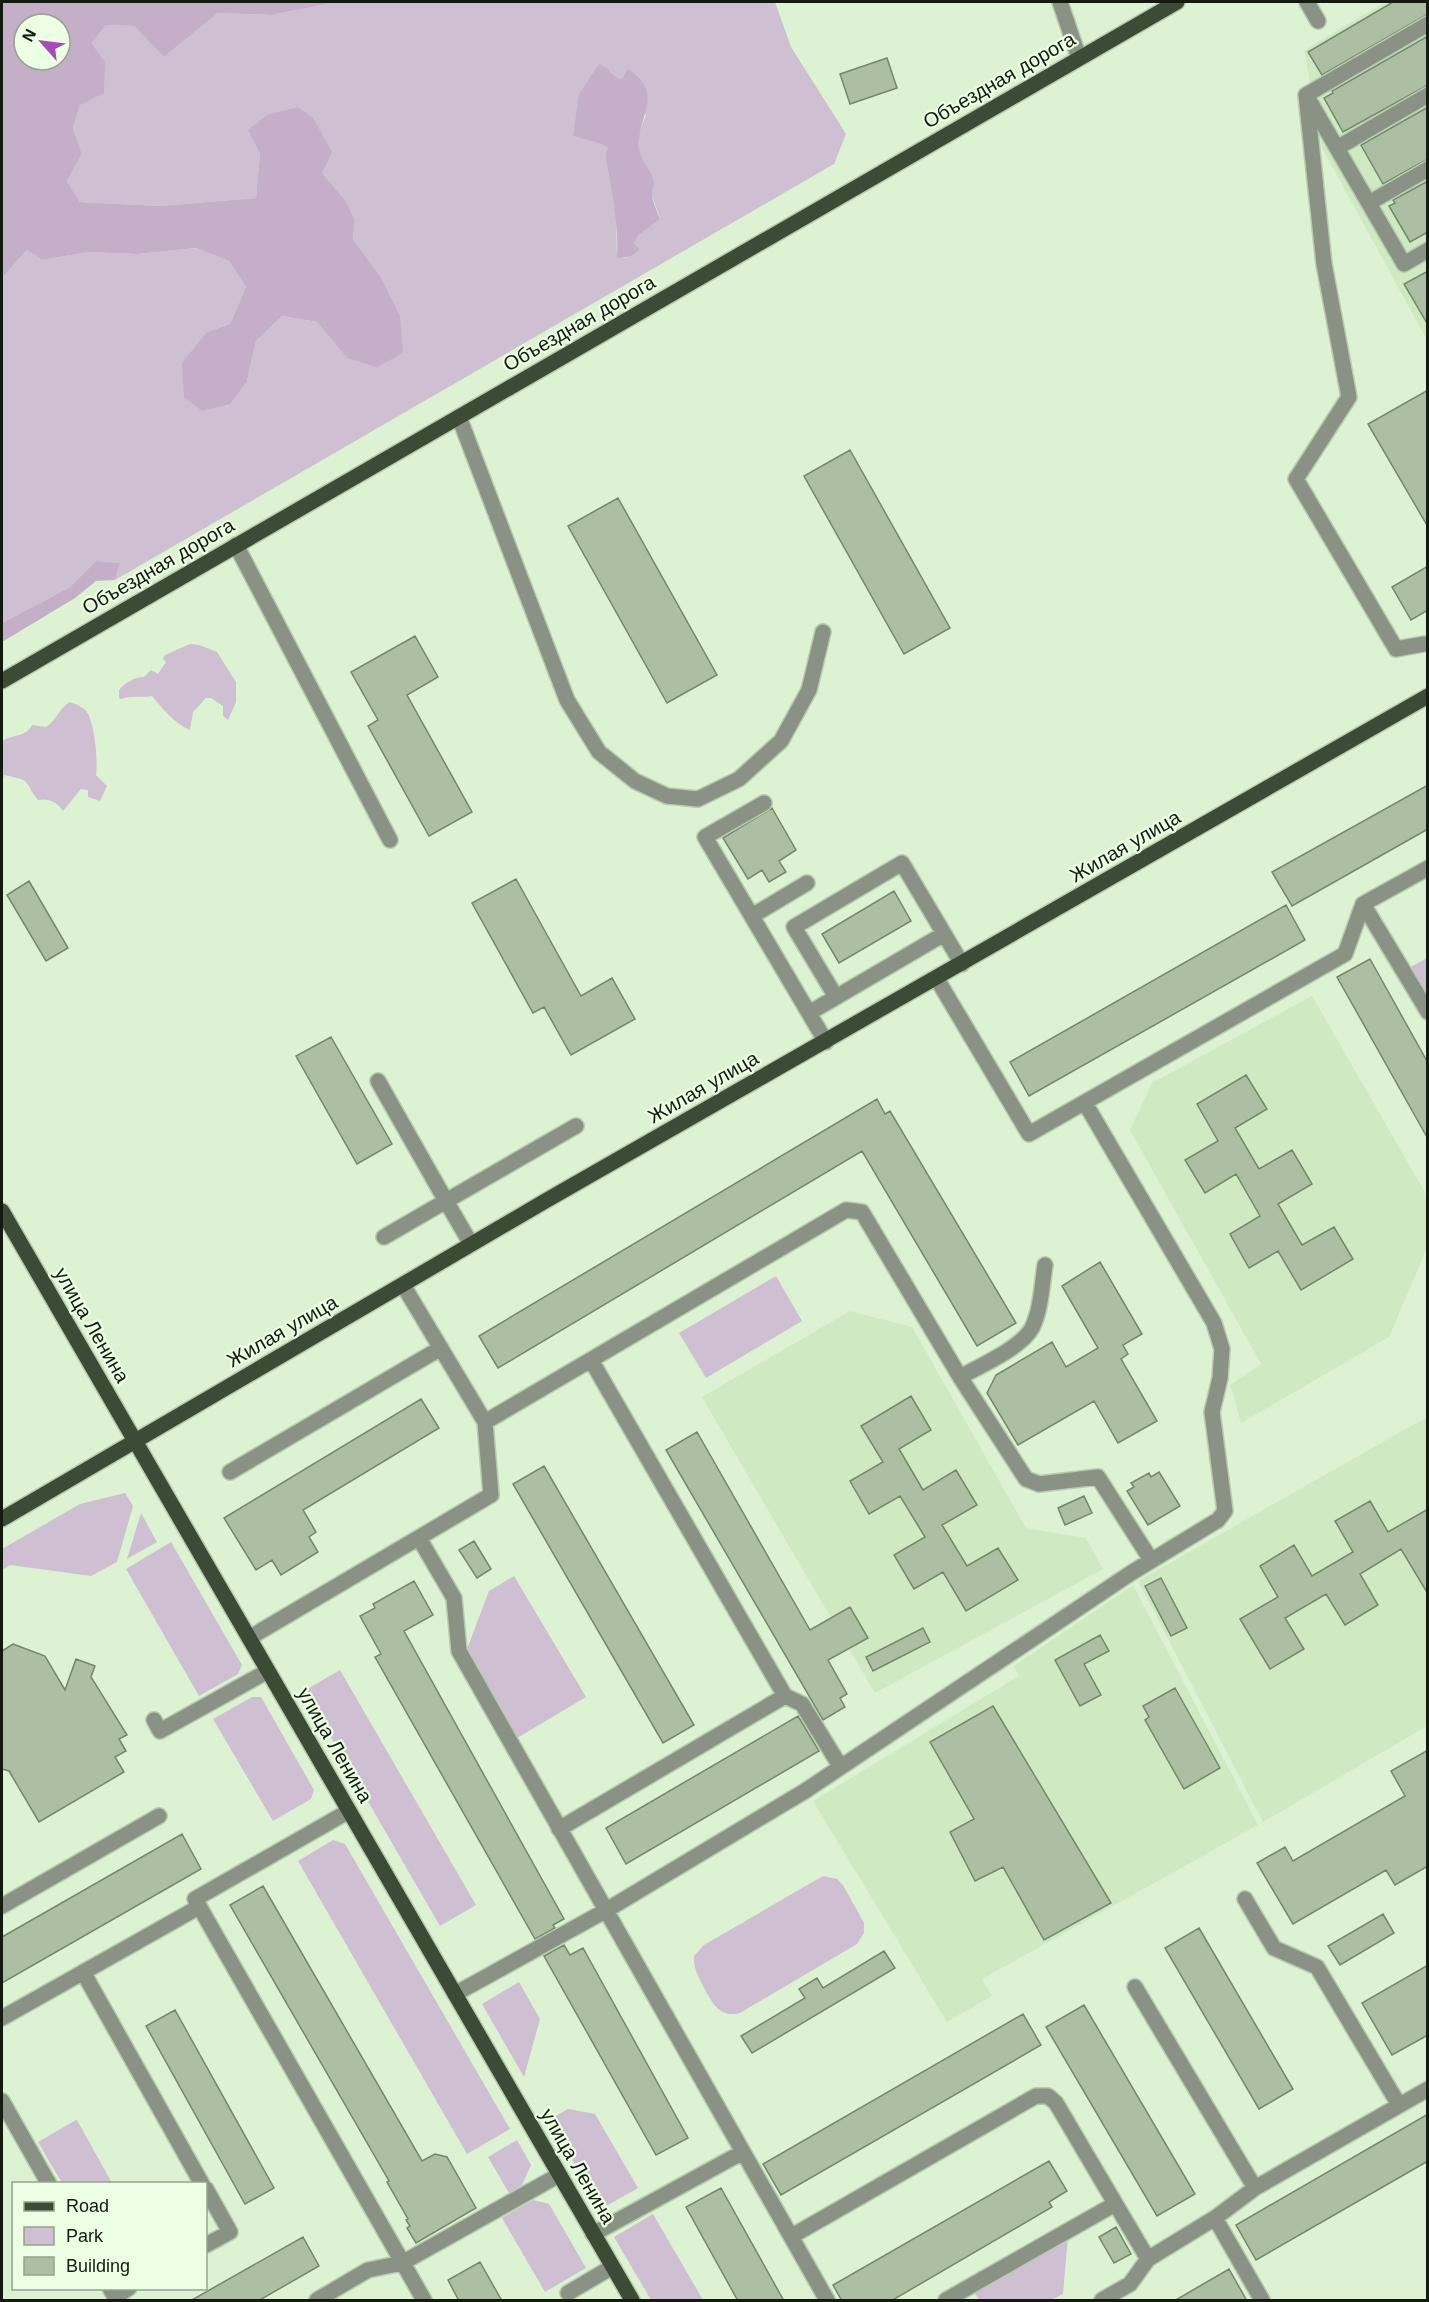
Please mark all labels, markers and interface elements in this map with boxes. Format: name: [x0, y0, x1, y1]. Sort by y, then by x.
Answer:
north arrow: [12, 12, 72, 72]
text: N: [19, 26, 39, 44]
street label: Объездная дорога: [919, 27, 1080, 132]
street label: Объездная дорога: [499, 270, 660, 375]
street label: Объездная дорога: [78, 513, 239, 618]
street label: Жилая улица: [1066, 805, 1185, 886]
street label: Жилая улица: [644, 1046, 763, 1127]
street label: улица Ленина: [50, 1264, 134, 1387]
street label: Жилая улица: [223, 1290, 342, 1371]
street label: улица Ленина: [293, 1684, 377, 1807]
street label: улица Ленина: [536, 2105, 620, 2228]
legend: [12, 2182, 207, 2290]
text: Road: [66, 2196, 109, 2216]
text: Park: [66, 2226, 104, 2246]
text: Building: [66, 2256, 130, 2276]

